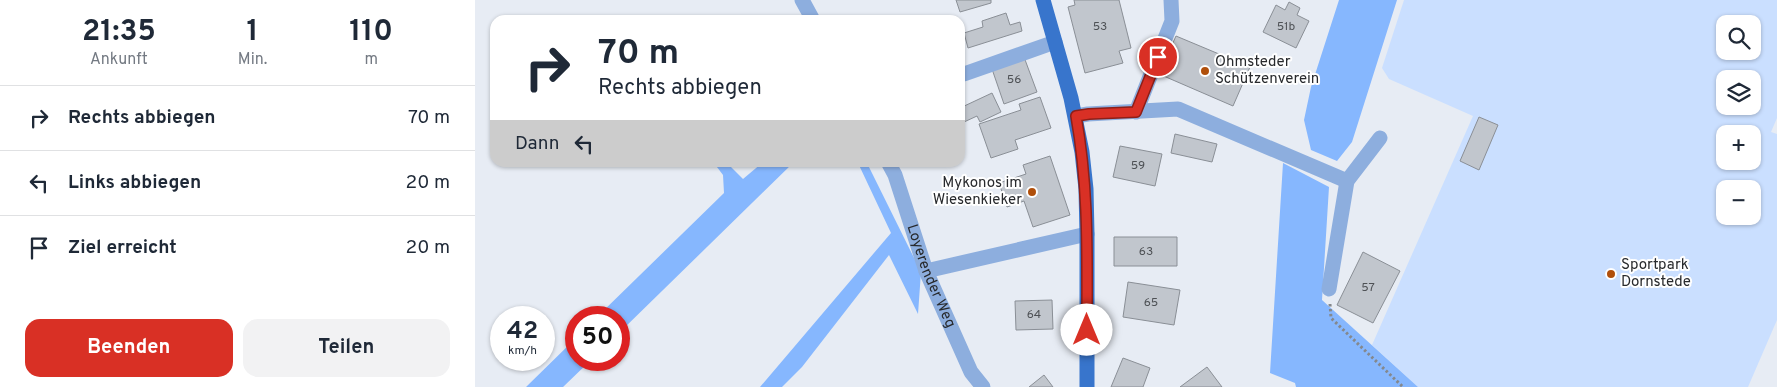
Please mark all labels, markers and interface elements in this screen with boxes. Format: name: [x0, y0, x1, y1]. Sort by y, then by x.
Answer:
text: 21:35: [82, 14, 156, 51]
text: 1: [247, 14, 259, 51]
text: 110: [349, 14, 393, 51]
map controls: [1716, 15, 1761, 225]
button: search: [1716, 15, 1761, 60]
house number: 53: [1093, 19, 1107, 35]
house number: 51b: [1277, 19, 1296, 35]
text: 70 m: [598, 32, 679, 76]
icon: right: [515, 35, 580, 100]
pin: [1137, 36, 1179, 78]
icon: arrive: [1144, 43, 1172, 71]
text: Ankunft: [90, 50, 148, 70]
text: Min.: [238, 50, 267, 70]
text: m: [364, 50, 378, 70]
place label: Ohmsteder Schützenverein: [1215, 53, 1319, 89]
marker: Ohmsteder Schützenverein: [1199, 65, 1211, 77]
button: layers: [1716, 70, 1761, 115]
house number: 56: [1007, 72, 1021, 88]
text: Rechts abbiegen: [598, 75, 762, 102]
icon: right: [25, 104, 53, 132]
text: Rechts abbiegen: [68, 106, 216, 130]
text: 70 m: [408, 106, 450, 130]
button: +: [1716, 125, 1761, 170]
icon: left: [570, 130, 598, 158]
text: Dann: [515, 132, 560, 156]
house number: 59: [1131, 158, 1145, 174]
icon: left: [25, 169, 53, 197]
text: Links abbiegen: [68, 171, 201, 195]
text: 20 m: [406, 171, 450, 195]
place label: Mykonos im Wiesenkieker: [933, 174, 1022, 210]
button: −: [1716, 180, 1761, 225]
marker: Mykonos im Wiesenkieker: [1026, 186, 1038, 198]
street label: Loyerender Weg: [902, 222, 960, 331]
icon: arrive: [25, 234, 53, 262]
text: Ziel erreicht: [68, 236, 177, 260]
text: 20 m: [406, 236, 450, 260]
house number: 63: [1139, 244, 1153, 260]
place label: Sportpark Dornstede: [1621, 256, 1691, 292]
marker: Sportpark Dornstede: [1605, 268, 1617, 280]
house number: 57: [1361, 280, 1375, 296]
house number: 65: [1144, 295, 1158, 311]
position arrow: [1060, 303, 1112, 355]
speed limit sign: 50: [565, 306, 630, 371]
house number: 64: [1027, 307, 1041, 323]
text: 42: [507, 316, 538, 348]
button: Beenden: [25, 319, 233, 377]
button: Teilen: [243, 319, 450, 377]
text: km/h: [508, 343, 537, 359]

